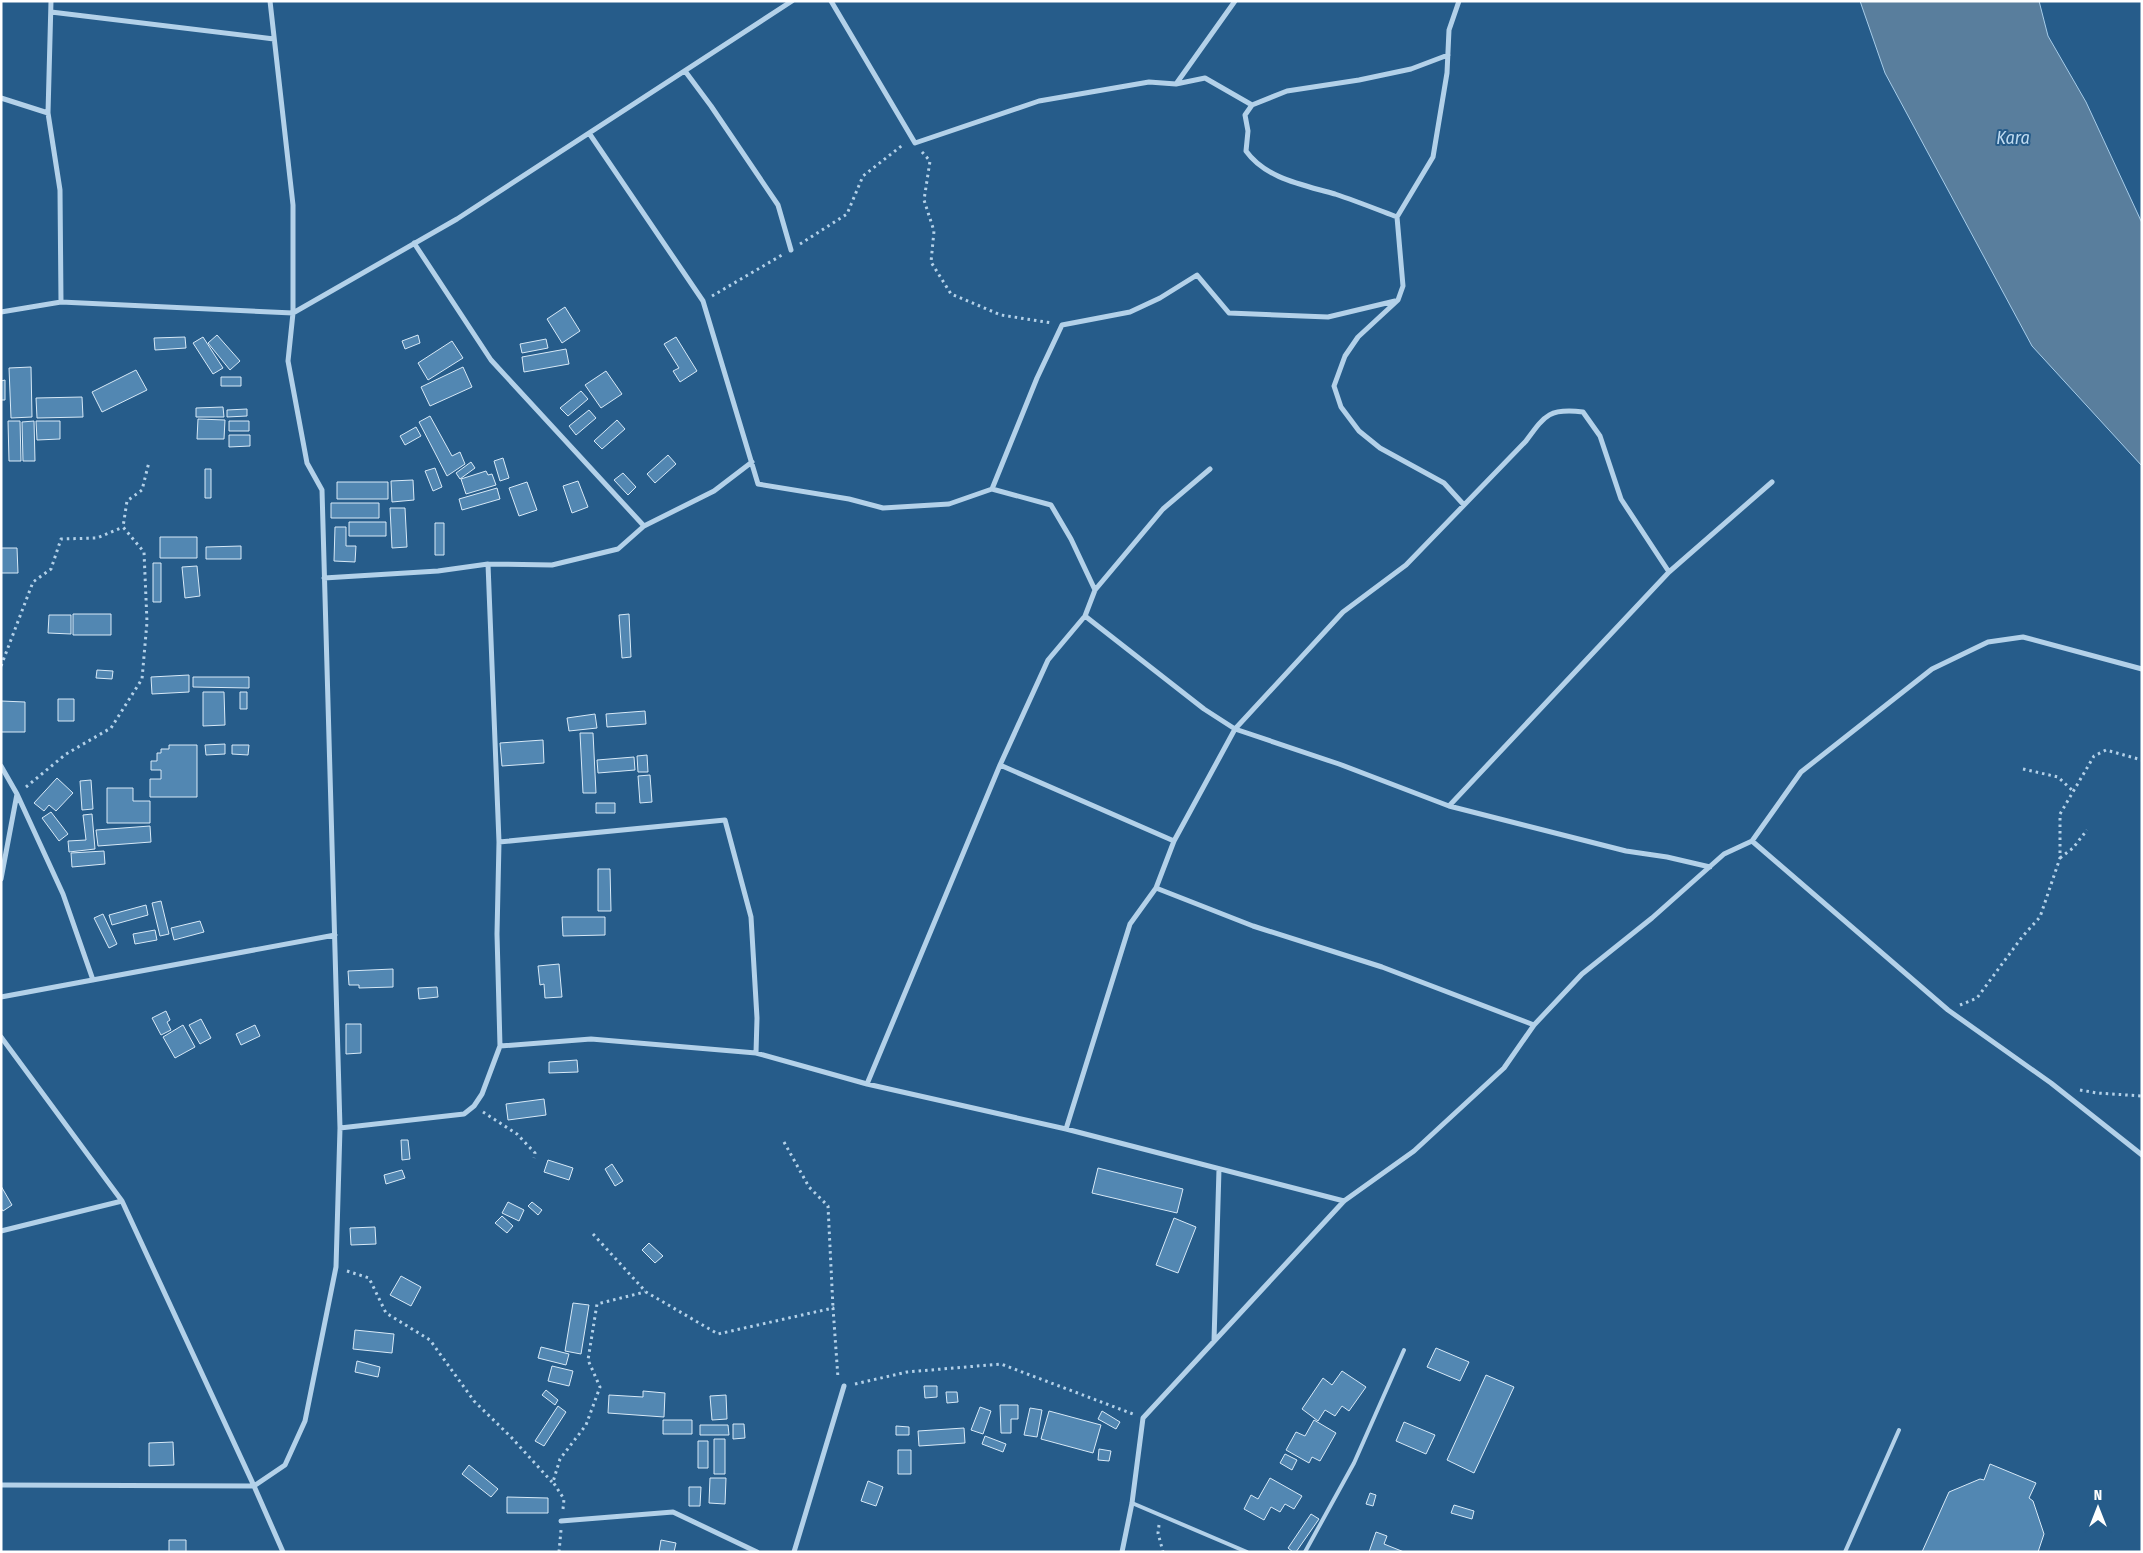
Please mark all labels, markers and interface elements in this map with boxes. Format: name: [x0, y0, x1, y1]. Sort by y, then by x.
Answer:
water label: Kara: [1996, 127, 2030, 149]
north arrow: [2073, 1483, 2123, 1533]
text: N: [2094, 1487, 2102, 1504]

